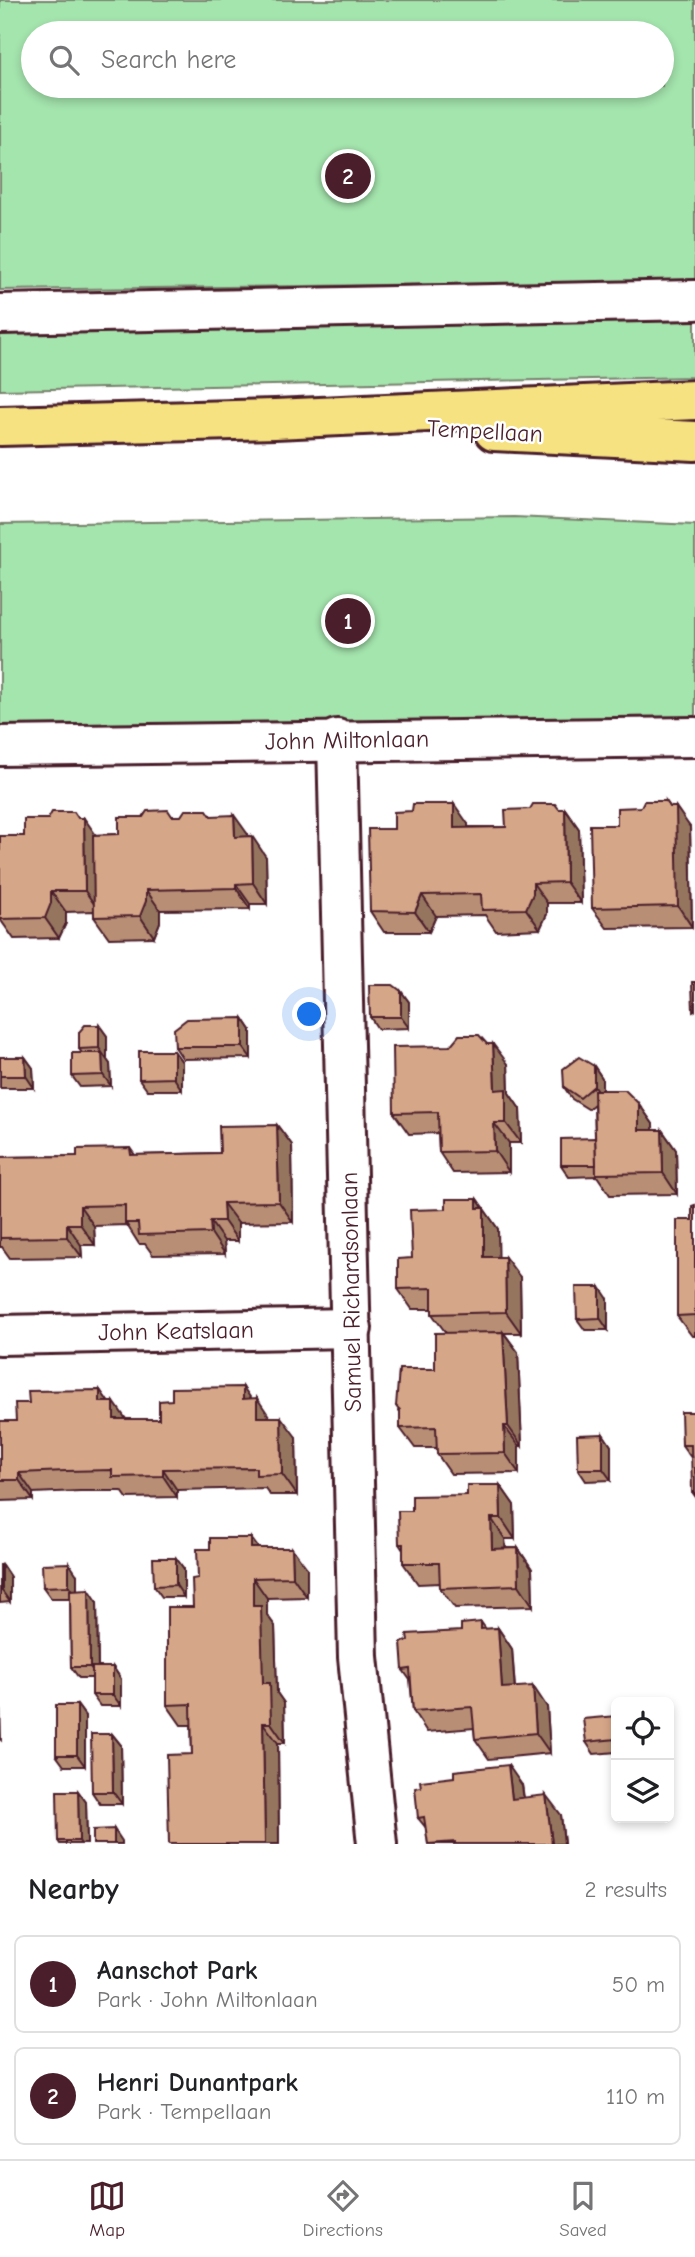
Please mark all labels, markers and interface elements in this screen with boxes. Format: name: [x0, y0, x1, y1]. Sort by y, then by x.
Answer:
search box: [21, 21, 674, 98]
icon: search: [45, 41, 83, 79]
text: Search here: [101, 45, 236, 75]
pin: 2: [325, 150, 371, 202]
street label: Tempellaan: [426, 414, 544, 448]
pin: 1: [325, 595, 371, 647]
street label: John Miltonlaan: [265, 725, 429, 755]
your location: [292, 997, 326, 1031]
street label: Samuel Richardsonlaan: [335, 1172, 367, 1412]
street label: John Keatslaan: [98, 1316, 254, 1346]
map controls: [611, 1697, 674, 1823]
button: locate: [611, 1697, 674, 1760]
button: layers: [611, 1760, 674, 1823]
text: Nearby: [28, 1872, 119, 1907]
text: 2 results: [585, 1876, 667, 1903]
text: Aanschot Park: [97, 1956, 258, 1986]
text: 1: [48, 1971, 58, 1998]
text: 50 m: [612, 1971, 665, 1998]
text: Park · John Miltonlaan: [97, 1986, 318, 2013]
text: Henri Dunantpark: [97, 2068, 298, 2098]
text: 2: [47, 2083, 59, 2110]
text: 110 m: [606, 2083, 665, 2110]
text: Park · Tempellaan: [97, 2098, 271, 2125]
tab: Map: [88, 2177, 126, 2241]
tab: Directions: [303, 2177, 383, 2241]
tab: Saved: [559, 2177, 607, 2241]

